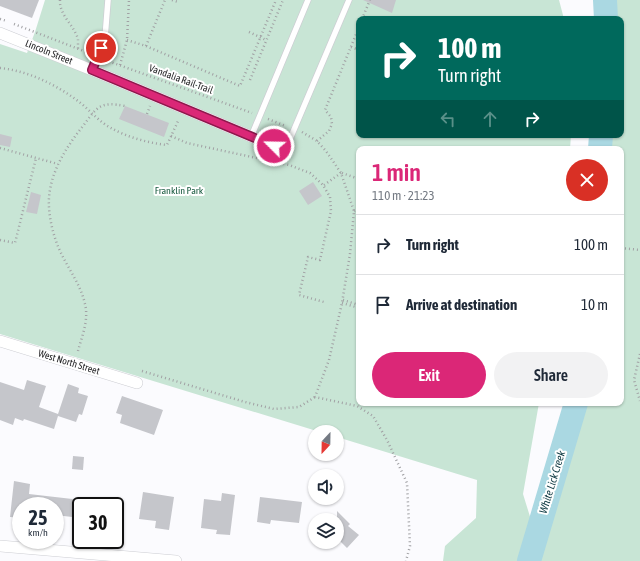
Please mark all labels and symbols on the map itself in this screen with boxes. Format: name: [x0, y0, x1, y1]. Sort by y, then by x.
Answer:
pin: [84, 31, 118, 65]
street label: Lincoln Street: [24, 37, 74, 67]
street label: Vandalia Rail-Trail: [148, 62, 215, 96]
position arrow: [253, 125, 295, 167]
park label: Franklin Park: [155, 185, 204, 196]
street label: West North Street: [37, 347, 101, 377]
north arrow: [308, 425, 344, 461]
water label: White Lick Creek: [537, 449, 567, 515]
speed limit sign: 30: [72, 497, 124, 549]

